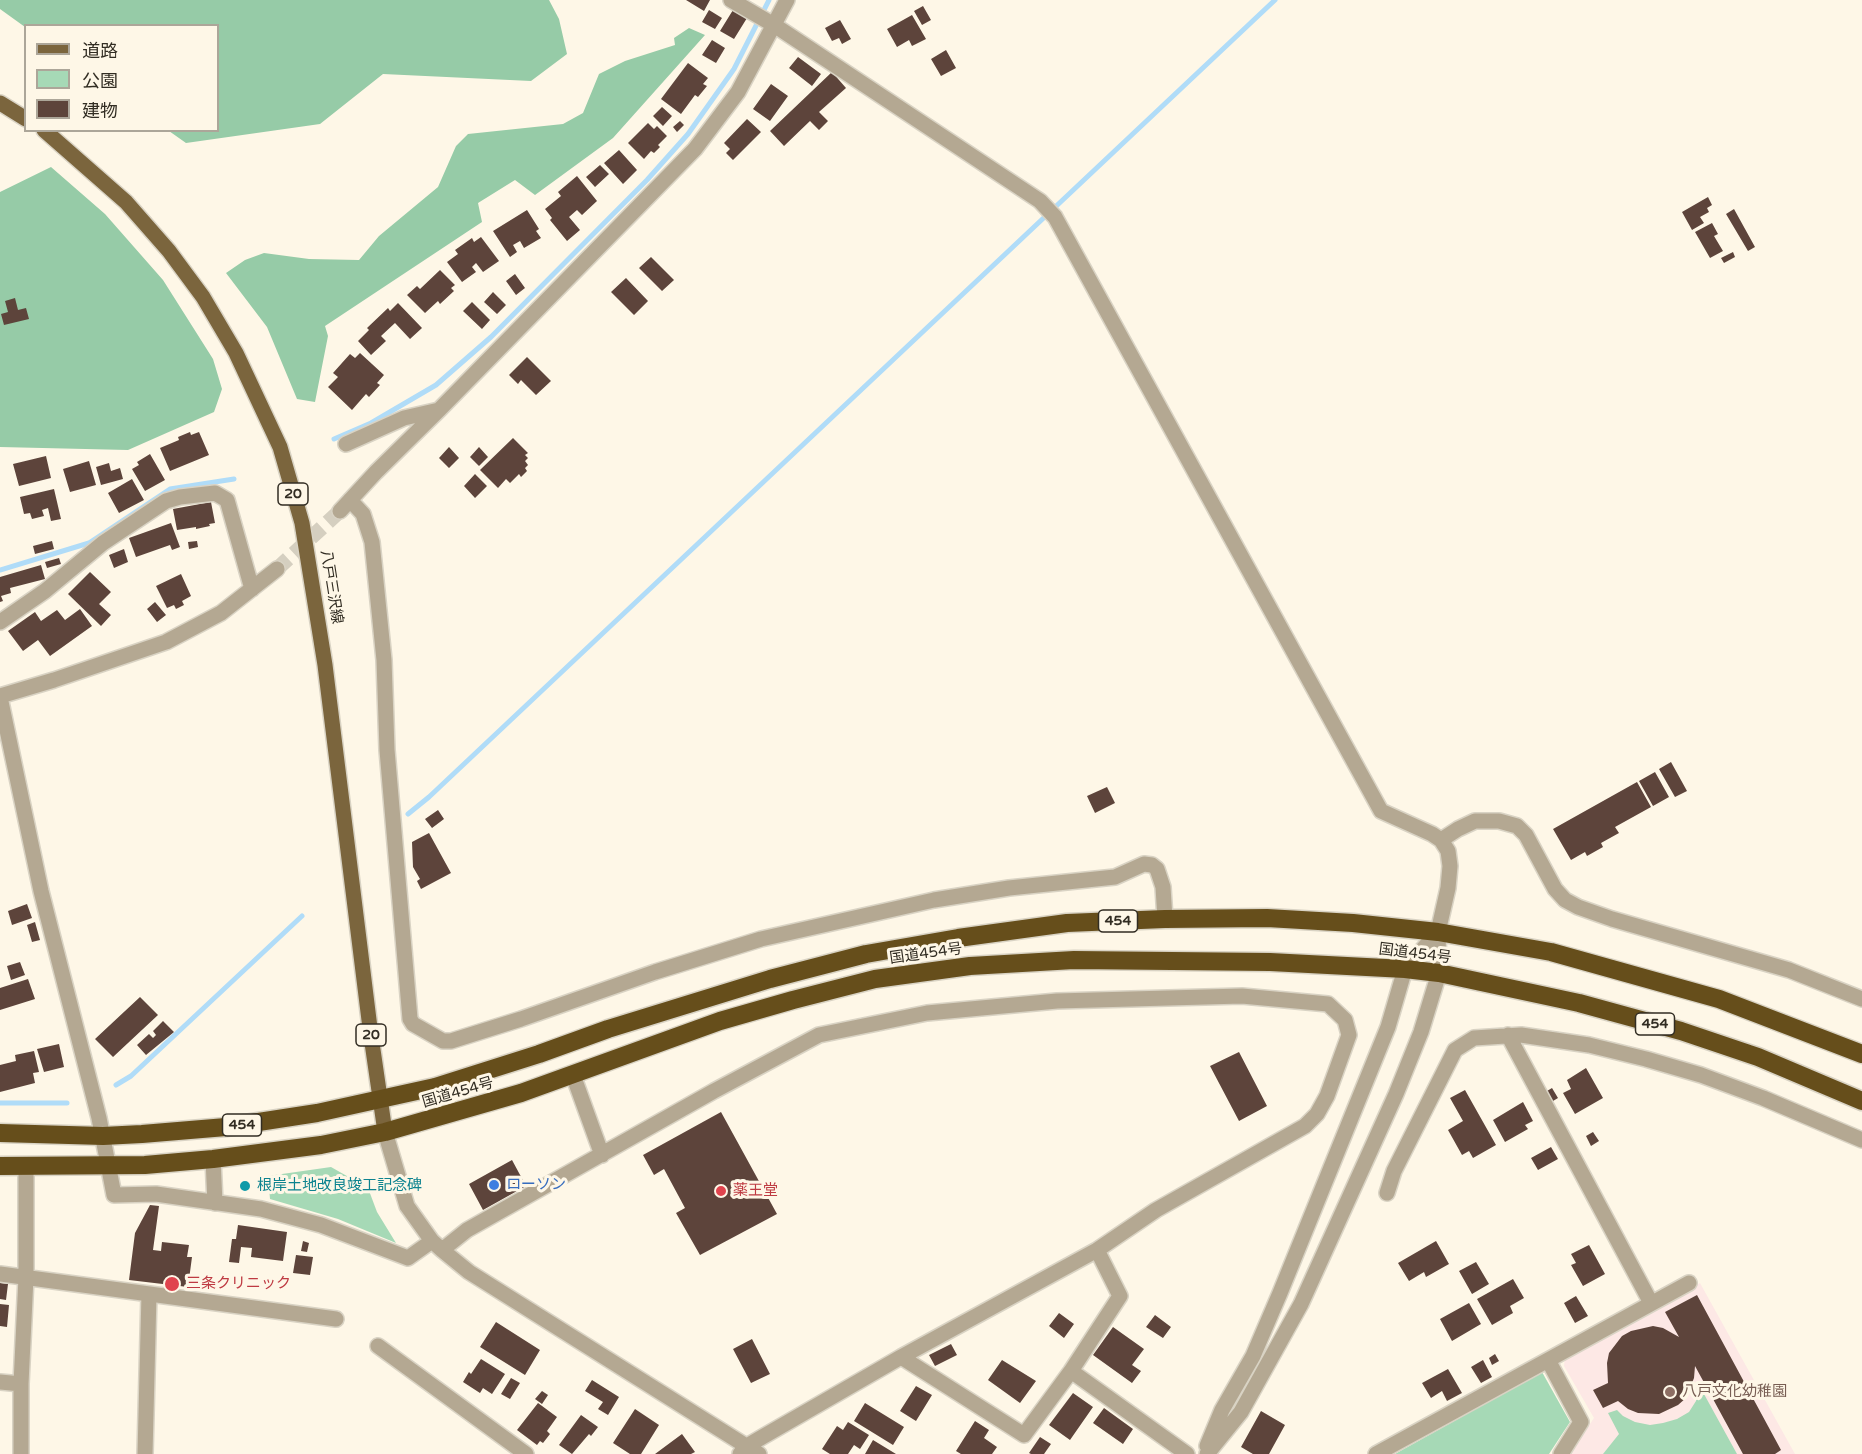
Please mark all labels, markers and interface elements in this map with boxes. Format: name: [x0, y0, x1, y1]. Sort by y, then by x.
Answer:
legend: [24, 24, 219, 132]
text: 道路: [82, 40, 118, 62]
text: 公園: [82, 70, 118, 92]
text: 建物: [82, 100, 118, 122]
road number: 20: [278, 483, 308, 505]
street label: 八戸三沢線: [316, 549, 346, 625]
road number: 454: [1098, 910, 1138, 932]
street label: 国道454号: [888, 940, 964, 968]
street label: 国道454号: [1378, 941, 1452, 967]
road number: 454: [1636, 1013, 1674, 1035]
road number: 20: [356, 1024, 386, 1046]
street label: 国道454号: [420, 1074, 496, 1112]
road number: 454: [222, 1114, 262, 1136]
place label: ローソン: [506, 1176, 566, 1194]
place label: 根岸土地改良竣工記念碑: [257, 1177, 422, 1195]
marker: ローソン: [487, 1178, 501, 1192]
marker: 根岸土地改良竣工記念碑: [238, 1179, 252, 1193]
place label: 薬王堂: [733, 1182, 778, 1200]
marker: 薬王堂: [714, 1184, 728, 1198]
marker: 三条クリニック: [163, 1275, 181, 1293]
place label: 三条クリニック: [186, 1275, 291, 1293]
place label: 八戸文化幼稚園: [1682, 1383, 1787, 1401]
marker: 八戸文化幼稚園: [1663, 1385, 1677, 1399]

